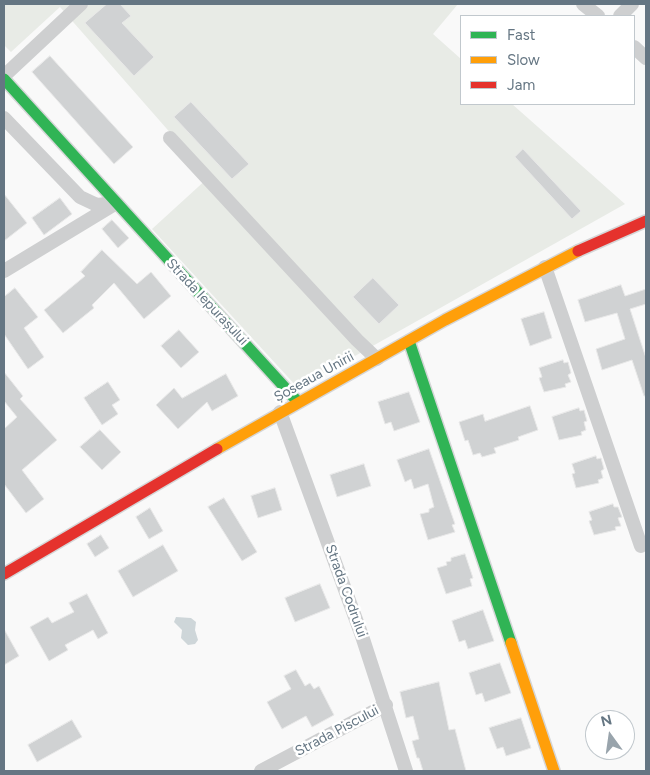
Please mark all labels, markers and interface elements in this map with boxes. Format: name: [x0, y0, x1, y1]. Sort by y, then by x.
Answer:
legend: [460, 15, 635, 105]
text: Fast: [507, 26, 535, 44]
text: Slow: [507, 51, 540, 69]
text: Jam: [507, 76, 535, 94]
street label: Strada Iepurașului: [162, 255, 252, 349]
street label: Șoseaua Unirii: [271, 348, 357, 406]
street label: Strada Codrului: [321, 542, 371, 640]
street label: Strada Piscului: [292, 702, 382, 760]
north arrow: [585, 710, 635, 760]
text: N: [599, 711, 614, 730]

